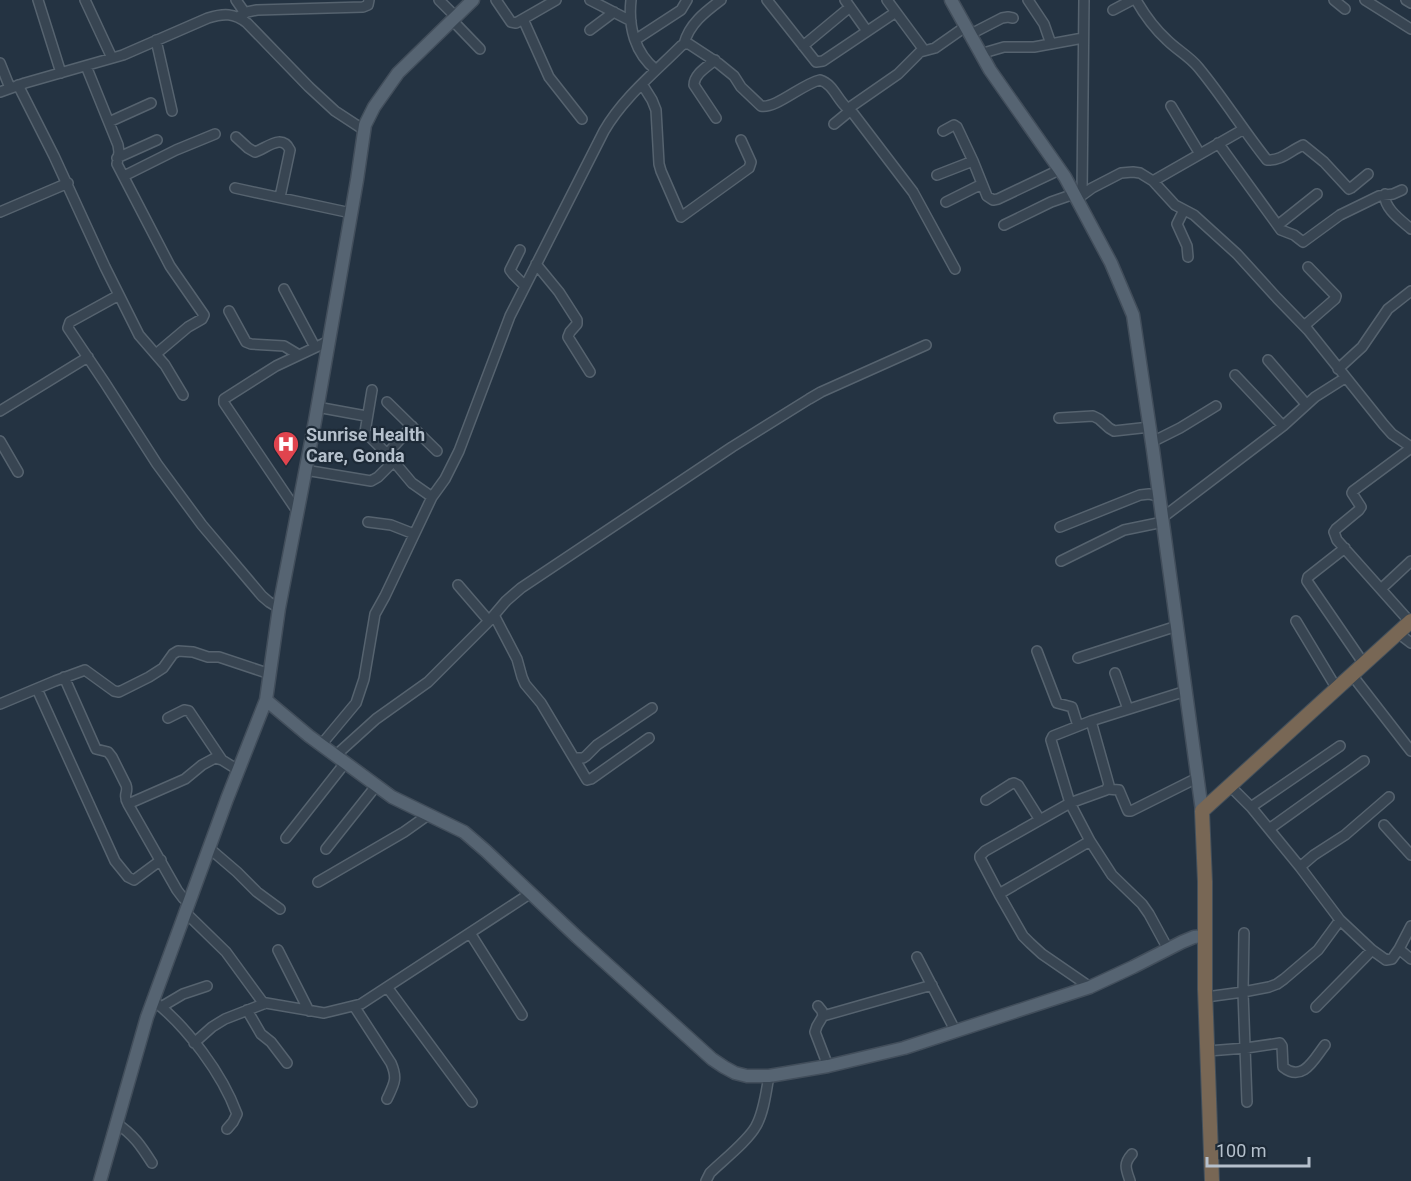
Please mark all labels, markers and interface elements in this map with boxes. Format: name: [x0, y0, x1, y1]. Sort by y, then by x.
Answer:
place label: Sunrise Health Care, Gonda: [306, 424, 425, 466]
hospital icon: Sunrise Health Care, Gonda: [271, 429, 301, 467]
scale bar: [1207, 1130, 1309, 1168]
text: 100 m: [1216, 1140, 1267, 1161]

